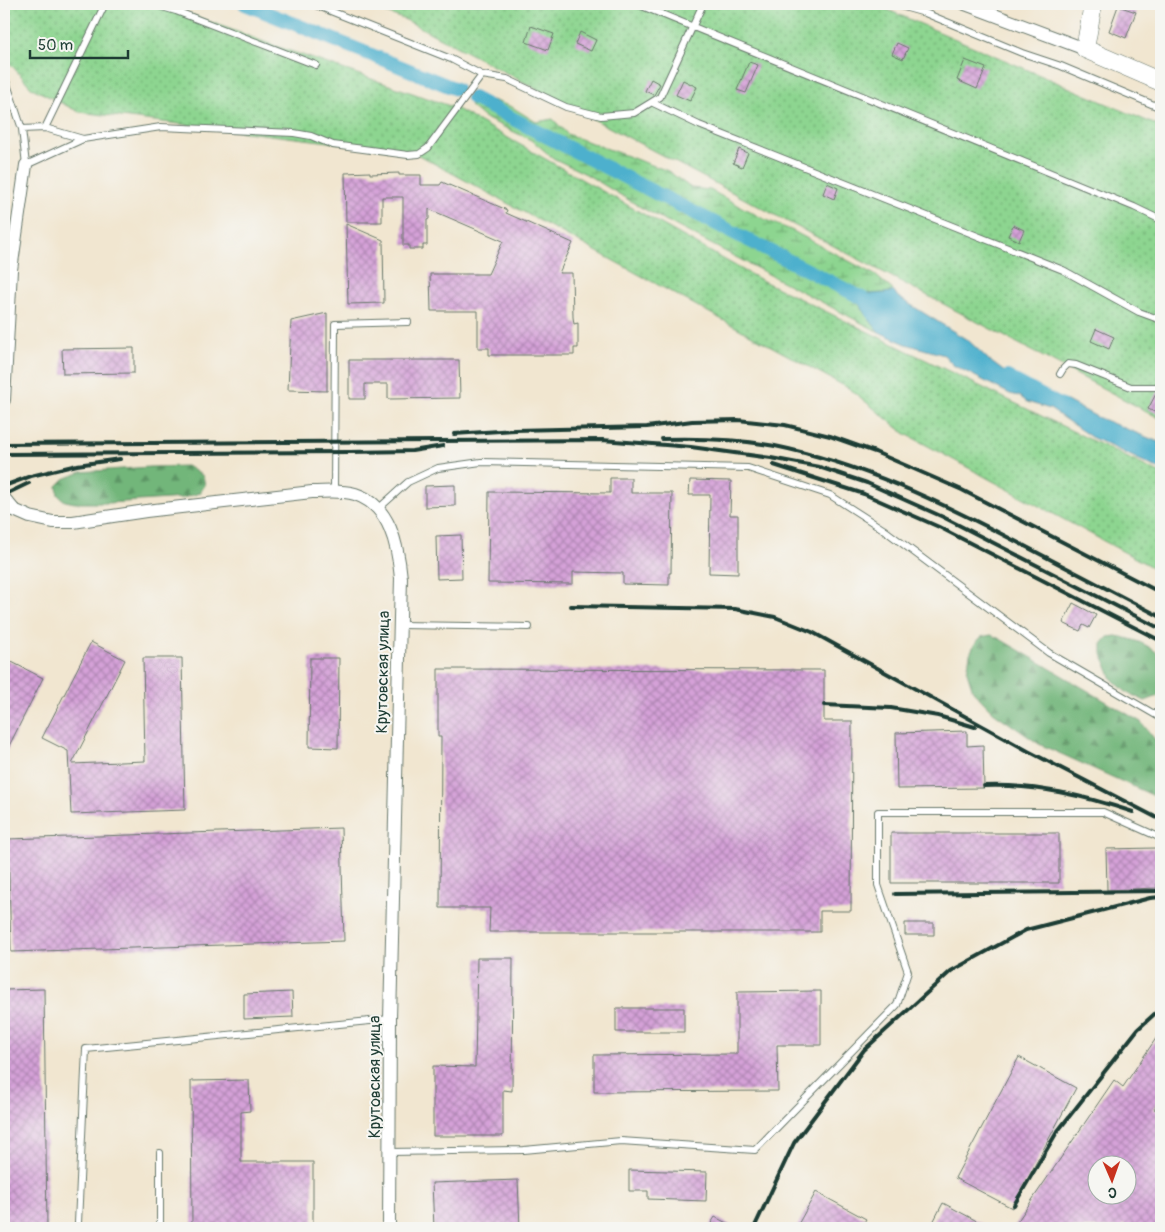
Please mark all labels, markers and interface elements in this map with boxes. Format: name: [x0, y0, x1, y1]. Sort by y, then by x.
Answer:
scale bar: [30, 28, 128, 60]
text: 50 m: [38, 36, 73, 55]
street label: Крутовская улица: [372, 610, 394, 734]
street label: Крутовская улица: [365, 1016, 385, 1138]
north arrow: [1088, 1154, 1138, 1204]
text: С: [1107, 1184, 1117, 1201]

